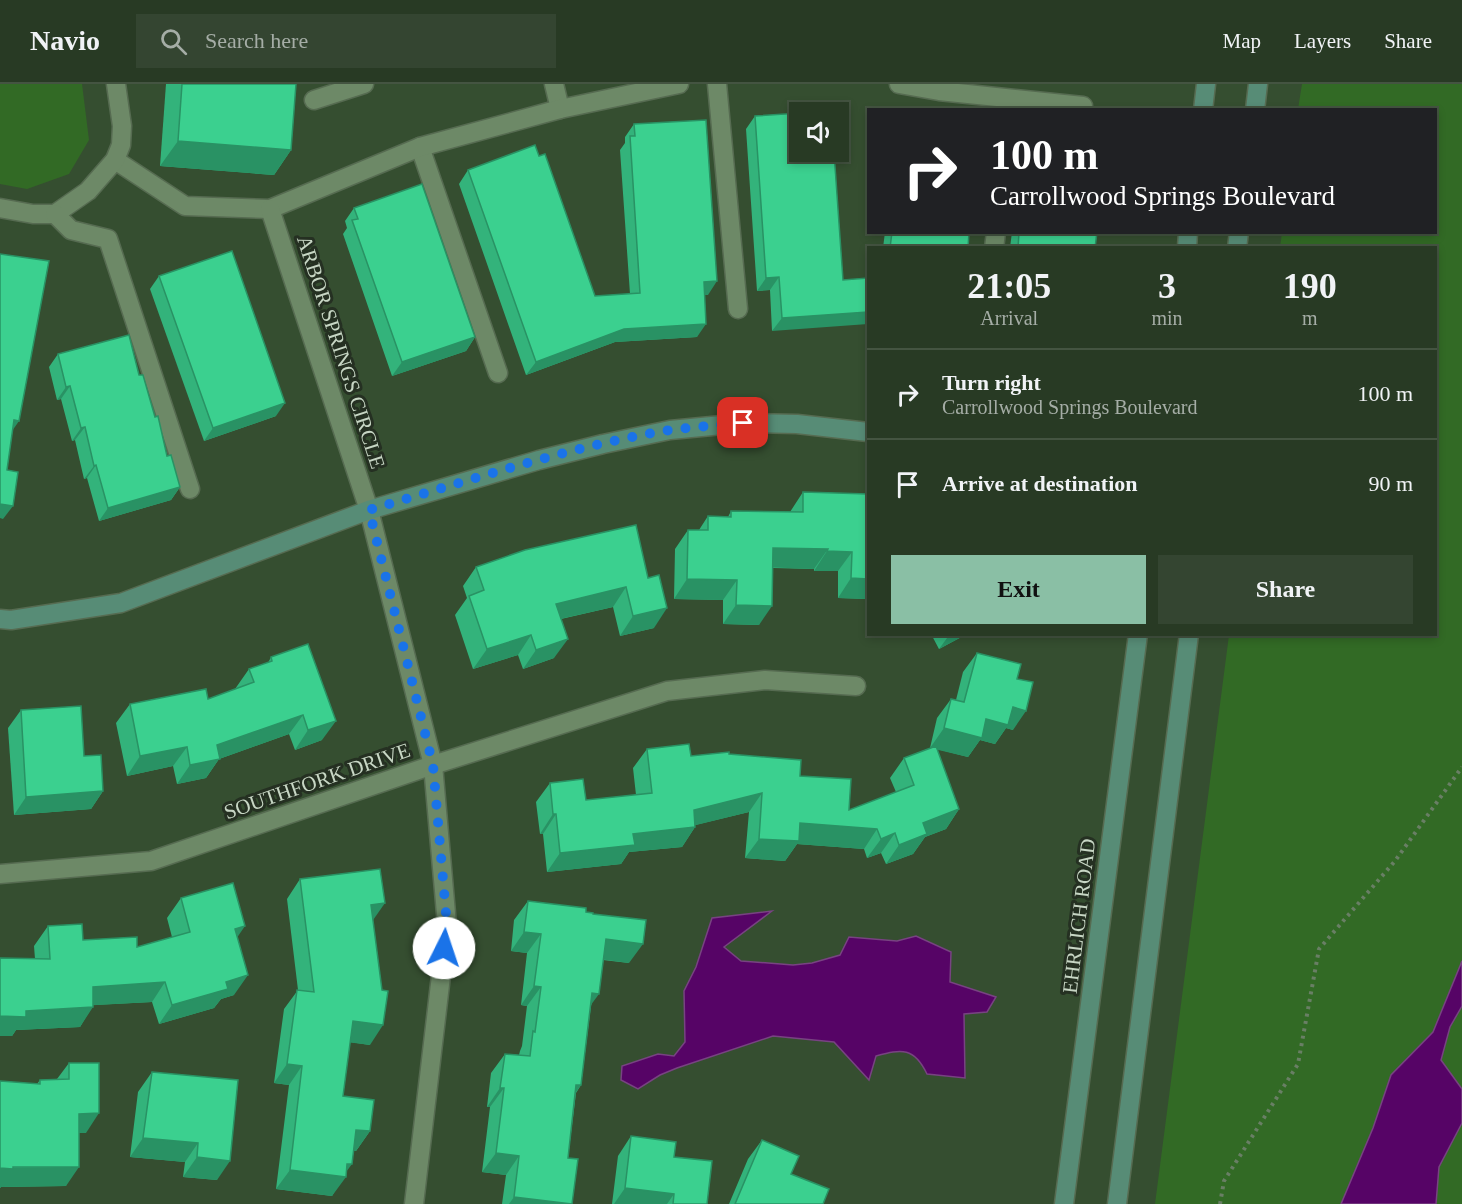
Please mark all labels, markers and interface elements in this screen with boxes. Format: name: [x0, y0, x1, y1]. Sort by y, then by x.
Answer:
search box: [136, 14, 556, 68]
text: Navio: [30, 25, 100, 56]
icon: search: [157, 25, 190, 58]
text: Search here: [205, 28, 308, 53]
text: Map: [1223, 29, 1261, 53]
text: Layers: [1294, 29, 1351, 53]
text: Share: [1384, 29, 1432, 53]
map controls: [789, 102, 849, 162]
button: sound: [789, 102, 849, 162]
icon: right: [891, 132, 969, 210]
text: 100 m: [990, 132, 1099, 178]
text: Carrollwood Springs Boulevard: [990, 181, 1335, 211]
street label: ARBOR SPRINGS CIRCLE: [292, 232, 390, 472]
text: 21:05: [967, 266, 1051, 306]
text: 3: [1158, 266, 1176, 306]
text: 190: [1283, 266, 1337, 306]
text: Arrival: [980, 307, 1038, 329]
text: min: [1151, 307, 1183, 329]
text: m: [1302, 307, 1318, 329]
text: Turn right: [942, 370, 1041, 395]
icon: right: [891, 378, 924, 411]
text: 100 m: [1357, 381, 1413, 406]
text: Carrollwood Springs Boulevard: [942, 396, 1198, 418]
pin: [717, 397, 768, 448]
icon: arrive: [726, 406, 759, 439]
icon: arrive: [891, 468, 924, 501]
text: Arrive at destination: [942, 471, 1138, 496]
text: 90 m: [1368, 471, 1413, 496]
button: Exit: [891, 555, 1146, 624]
button: Share: [1158, 555, 1413, 624]
street label: SOUTHFORK DRIVE: [221, 738, 413, 824]
street label: EHRLICH ROAD: [1058, 837, 1100, 995]
position arrow: [412, 916, 476, 980]

